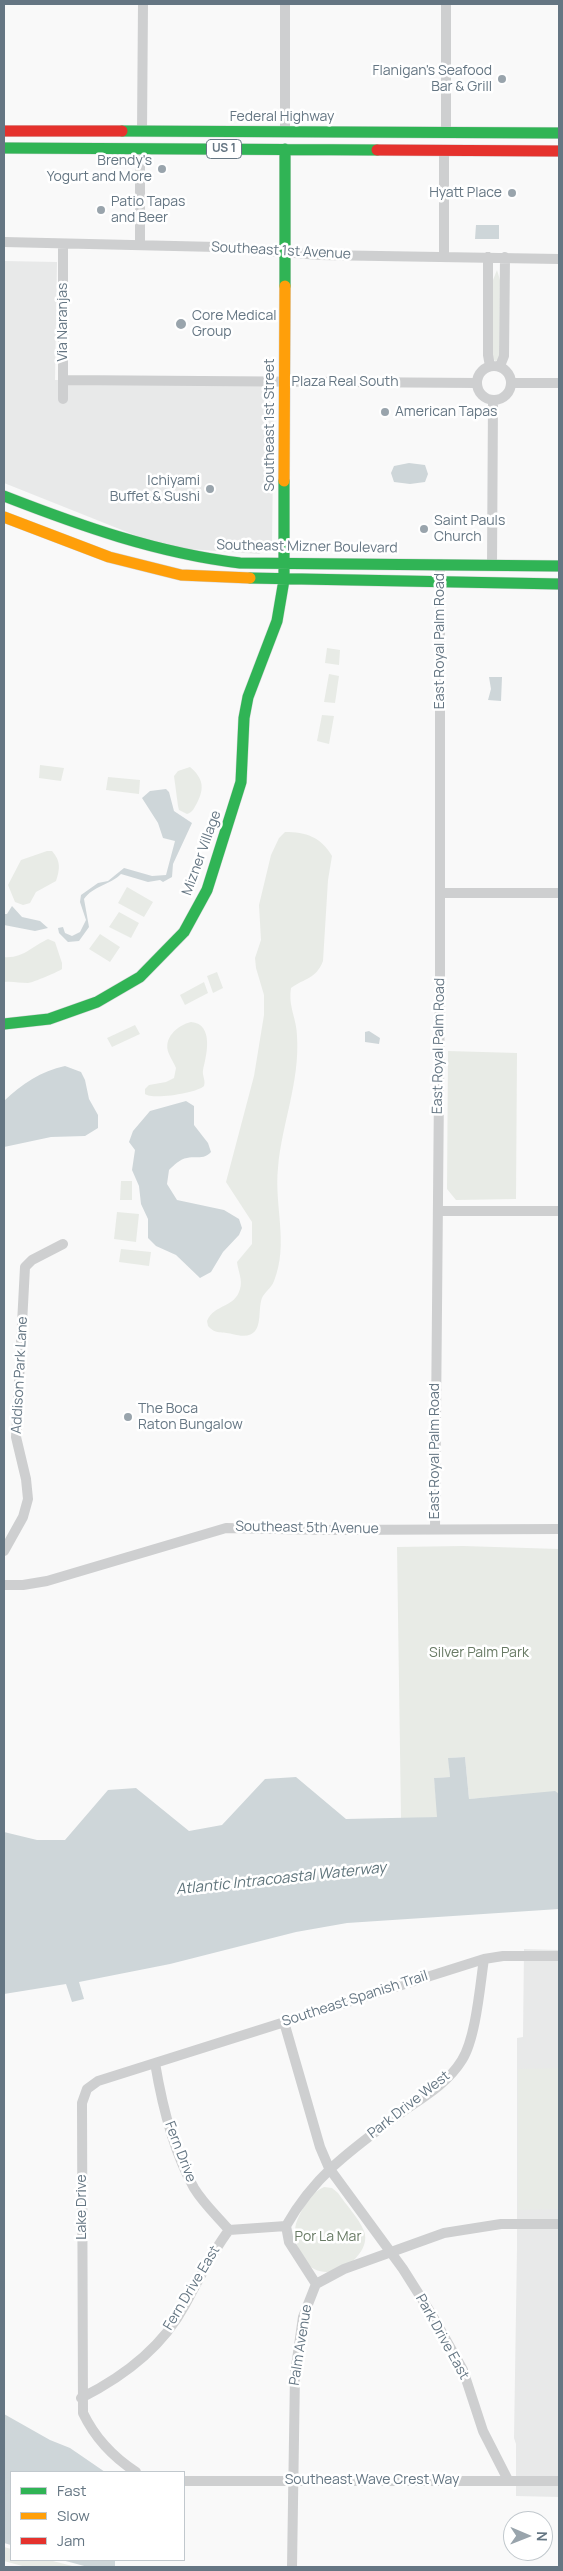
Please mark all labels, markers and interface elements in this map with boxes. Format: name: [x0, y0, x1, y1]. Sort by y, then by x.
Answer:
place label: Flanigan's Seafood Bar & Grill: [372, 63, 492, 95]
marker: Flanigan's Seafood Bar & Grill: [496, 73, 508, 85]
street label: Federal Highway: [230, 109, 334, 125]
road number: US 1: [206, 140, 242, 158]
place label: Brendy's Yogurt and More: [47, 153, 152, 186]
marker: Brendy's Yogurt and More: [156, 163, 168, 175]
place label: Hyatt Place: [429, 185, 502, 201]
marker: Hyatt Place: [506, 187, 518, 199]
place label: Patio Tapas and Beer: [111, 194, 185, 226]
marker: Patio Tapas and Beer: [95, 204, 107, 216]
street label: Southeast 1st Avenue: [211, 239, 351, 263]
street label: Via Naranjas: [55, 283, 71, 361]
place label: Core Medical Group: [192, 308, 276, 341]
marker: Core Medical Group: [174, 317, 188, 331]
street label: Southeast 1st Street: [262, 358, 278, 492]
street label: Plaza Real South: [292, 374, 398, 390]
place label: American Tapas: [395, 404, 497, 420]
marker: American Tapas: [379, 406, 391, 418]
place label: Ichiyami Buffet & Sushi: [110, 473, 200, 506]
marker: Ichiyami Buffet & Sushi: [204, 483, 216, 495]
place label: Saint Pauls Church: [434, 513, 505, 546]
marker: Saint Pauls Church: [418, 523, 430, 535]
street label: Southeast Mizner Boulevard: [216, 537, 398, 557]
street label: East Royal Palm Road: [432, 573, 448, 709]
street label: Mizner Village: [179, 808, 225, 898]
street label: East Royal Palm Road: [429, 978, 449, 1114]
street label: Addison Park Lane: [9, 1316, 31, 1434]
street label: East Royal Palm Road: [427, 1383, 443, 1519]
place label: The Boca Raton Bungalow: [138, 1401, 243, 1434]
marker: The Boca Raton Bungalow: [122, 1411, 134, 1423]
street label: Southeast 5th Avenue: [235, 1518, 379, 1538]
park label: Silver Palm Park: [429, 1645, 529, 1661]
water label: Atlantic Intracoastal Waterway: [175, 1859, 387, 1899]
street label: Southeast Spanish Trail: [280, 1967, 430, 2031]
street label: Park Drive West: [365, 2068, 453, 2142]
street label: Fern Drive: [161, 2119, 199, 2185]
street label: Lake Drive: [74, 2174, 90, 2240]
park label: Por La Mar: [295, 2229, 361, 2245]
street label: Fern Drive East: [160, 2243, 224, 2333]
street label: Park Drive East: [412, 2291, 472, 2383]
street label: Palm Avenue: [286, 2303, 316, 2387]
legend: [10, 2471, 185, 2561]
street label: Southeast Wave Crest Way: [285, 2472, 459, 2488]
text: Fast: [57, 2480, 86, 2501]
text: Slow: [57, 2505, 90, 2526]
north arrow: [503, 2511, 553, 2561]
text: Jam: [57, 2530, 85, 2551]
text: N: [533, 2531, 552, 2541]

